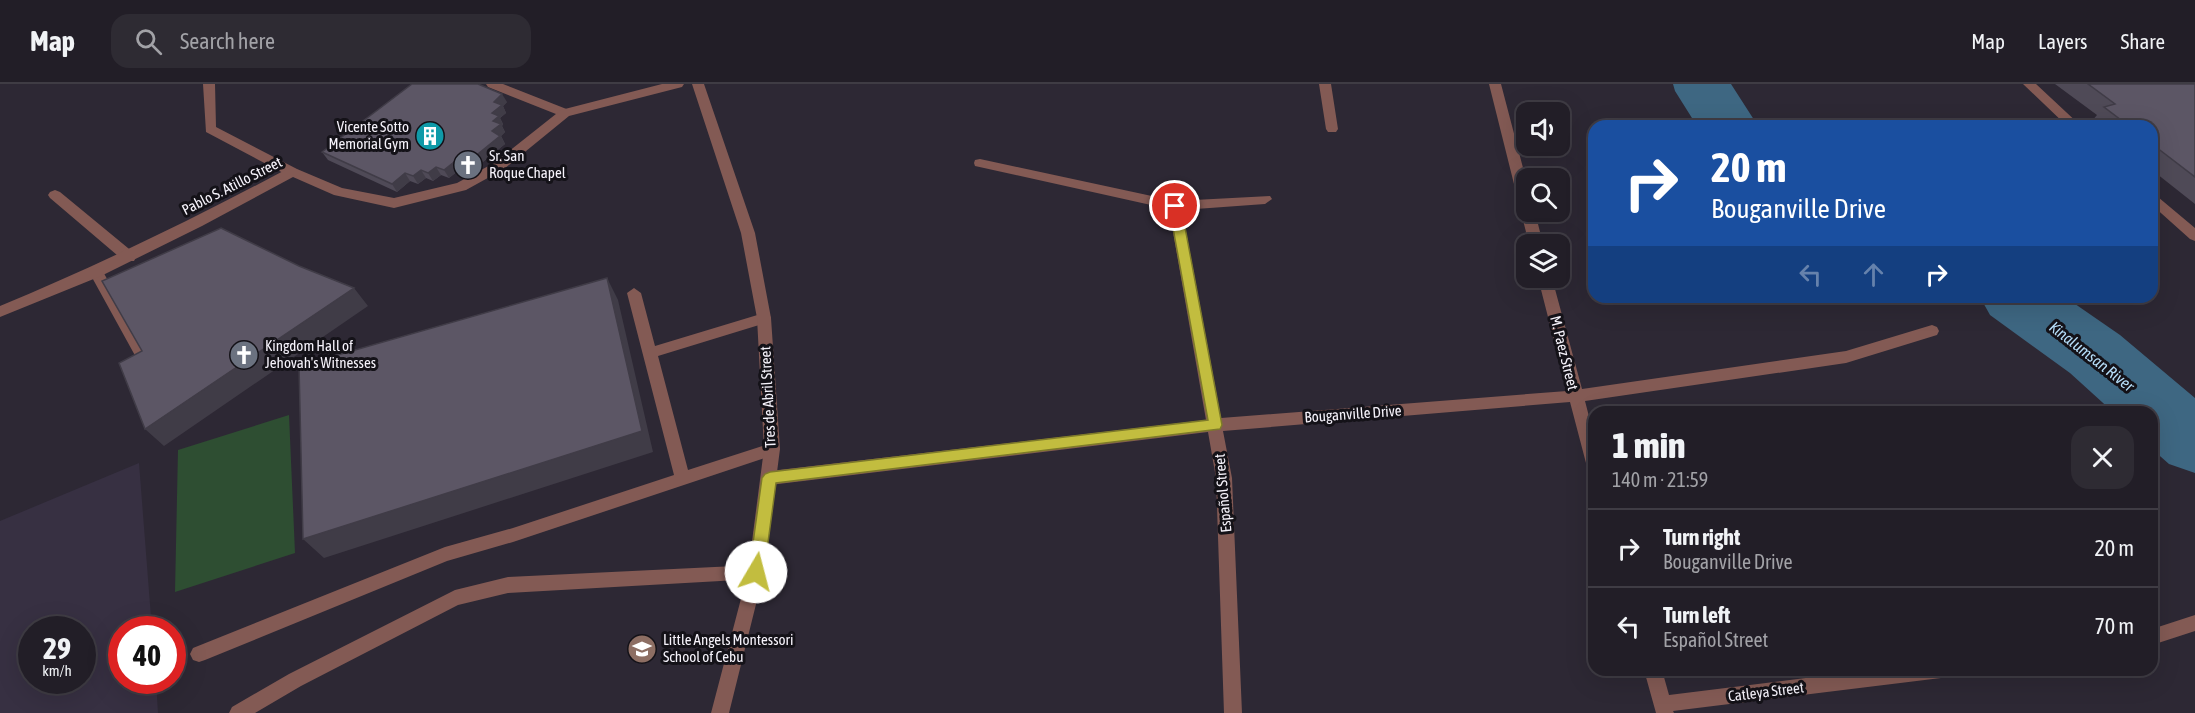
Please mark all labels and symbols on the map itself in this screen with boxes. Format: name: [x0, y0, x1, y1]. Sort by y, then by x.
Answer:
place label: Vicente Sotto Memorial Gym: [328, 118, 409, 152]
building icon: Vicente Sotto Memorial Gym: [414, 120, 446, 152]
place label: Sr. San Roque Chapel: [489, 147, 566, 181]
church icon: Sr. San Roque Chapel: [452, 149, 484, 181]
street label: Pablo S. Atillo Street: [179, 153, 285, 218]
pin: [1149, 180, 1200, 231]
street label: M. Paez Street: [1547, 314, 1582, 392]
water label: Kinalumsan River: [2046, 317, 2139, 395]
place label: Kingdom Hall of Jehovah's Witnesses: [265, 337, 376, 371]
church icon: Kingdom Hall of Jehovah's Witnesses: [228, 339, 260, 371]
street label: Tres de Abril Street: [756, 346, 779, 448]
street label: Bouganville Drive: [1304, 402, 1402, 425]
street label: Español Street: [1211, 453, 1234, 533]
position arrow: [724, 540, 788, 604]
speed limit sign: 40: [108, 616, 186, 694]
place label: Little Angels Montessori School of Cebu: [663, 631, 793, 665]
school or university icon: Little Angels Montessori School of Cebu: [626, 633, 658, 665]
street label: Catleya Street: [1727, 678, 1805, 705]

